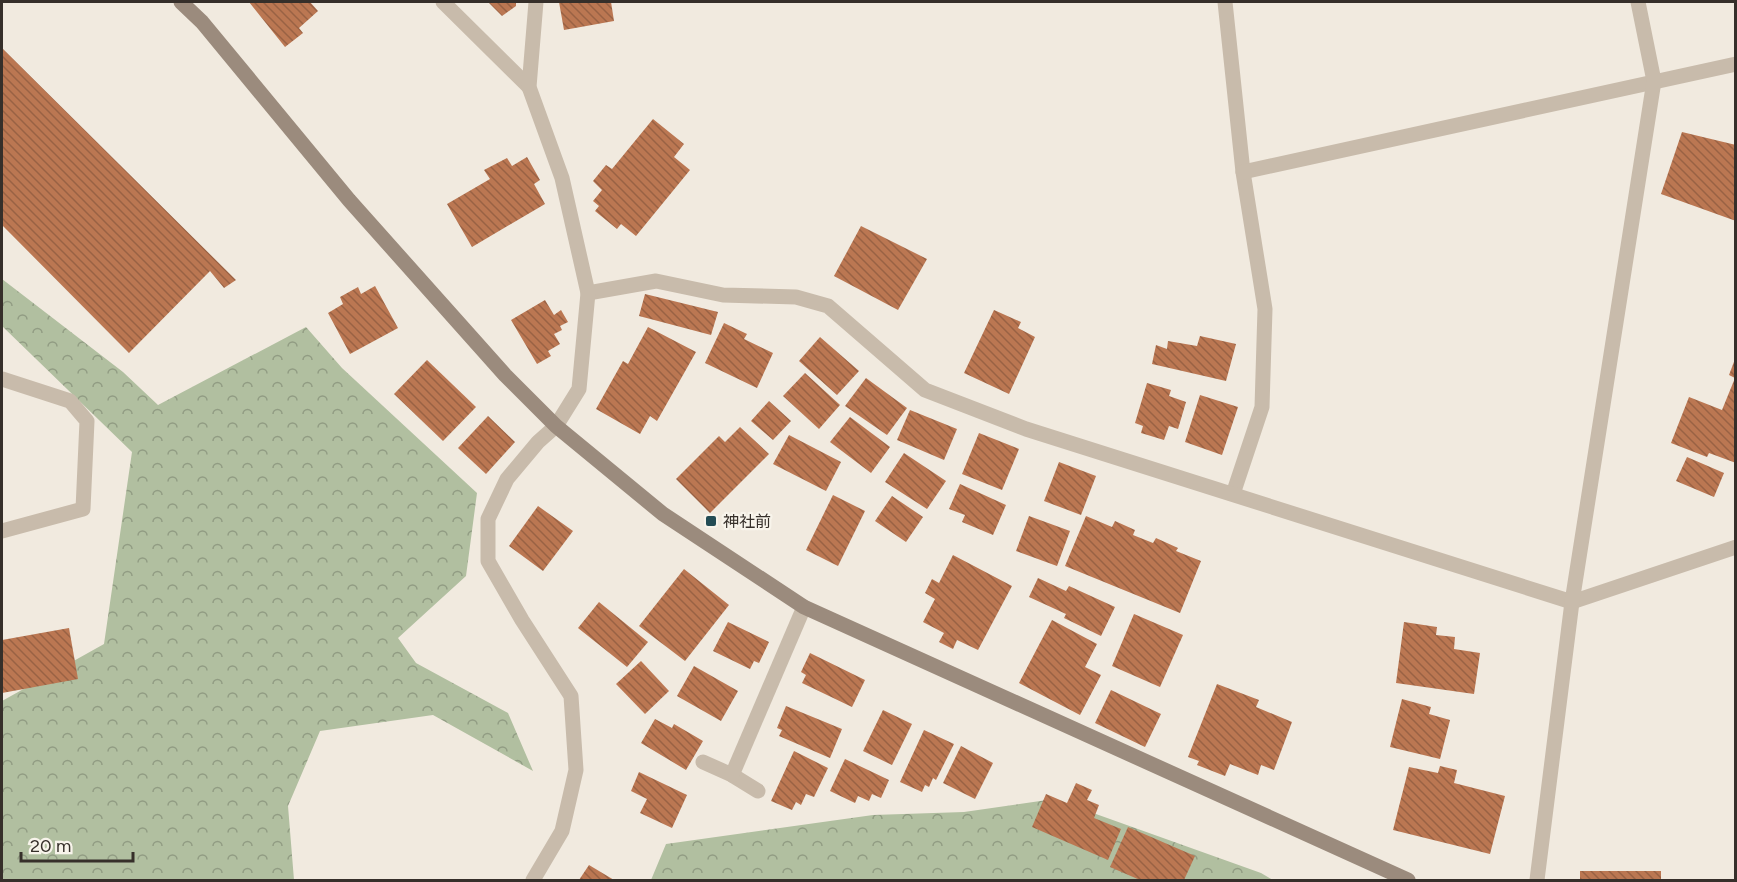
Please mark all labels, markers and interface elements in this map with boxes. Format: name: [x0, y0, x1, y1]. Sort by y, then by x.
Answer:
place label: 神社前: [723, 512, 771, 531]
marker: 神社前: [704, 514, 718, 528]
scale bar: [21, 825, 134, 863]
text: 20 m: [30, 835, 71, 857]

